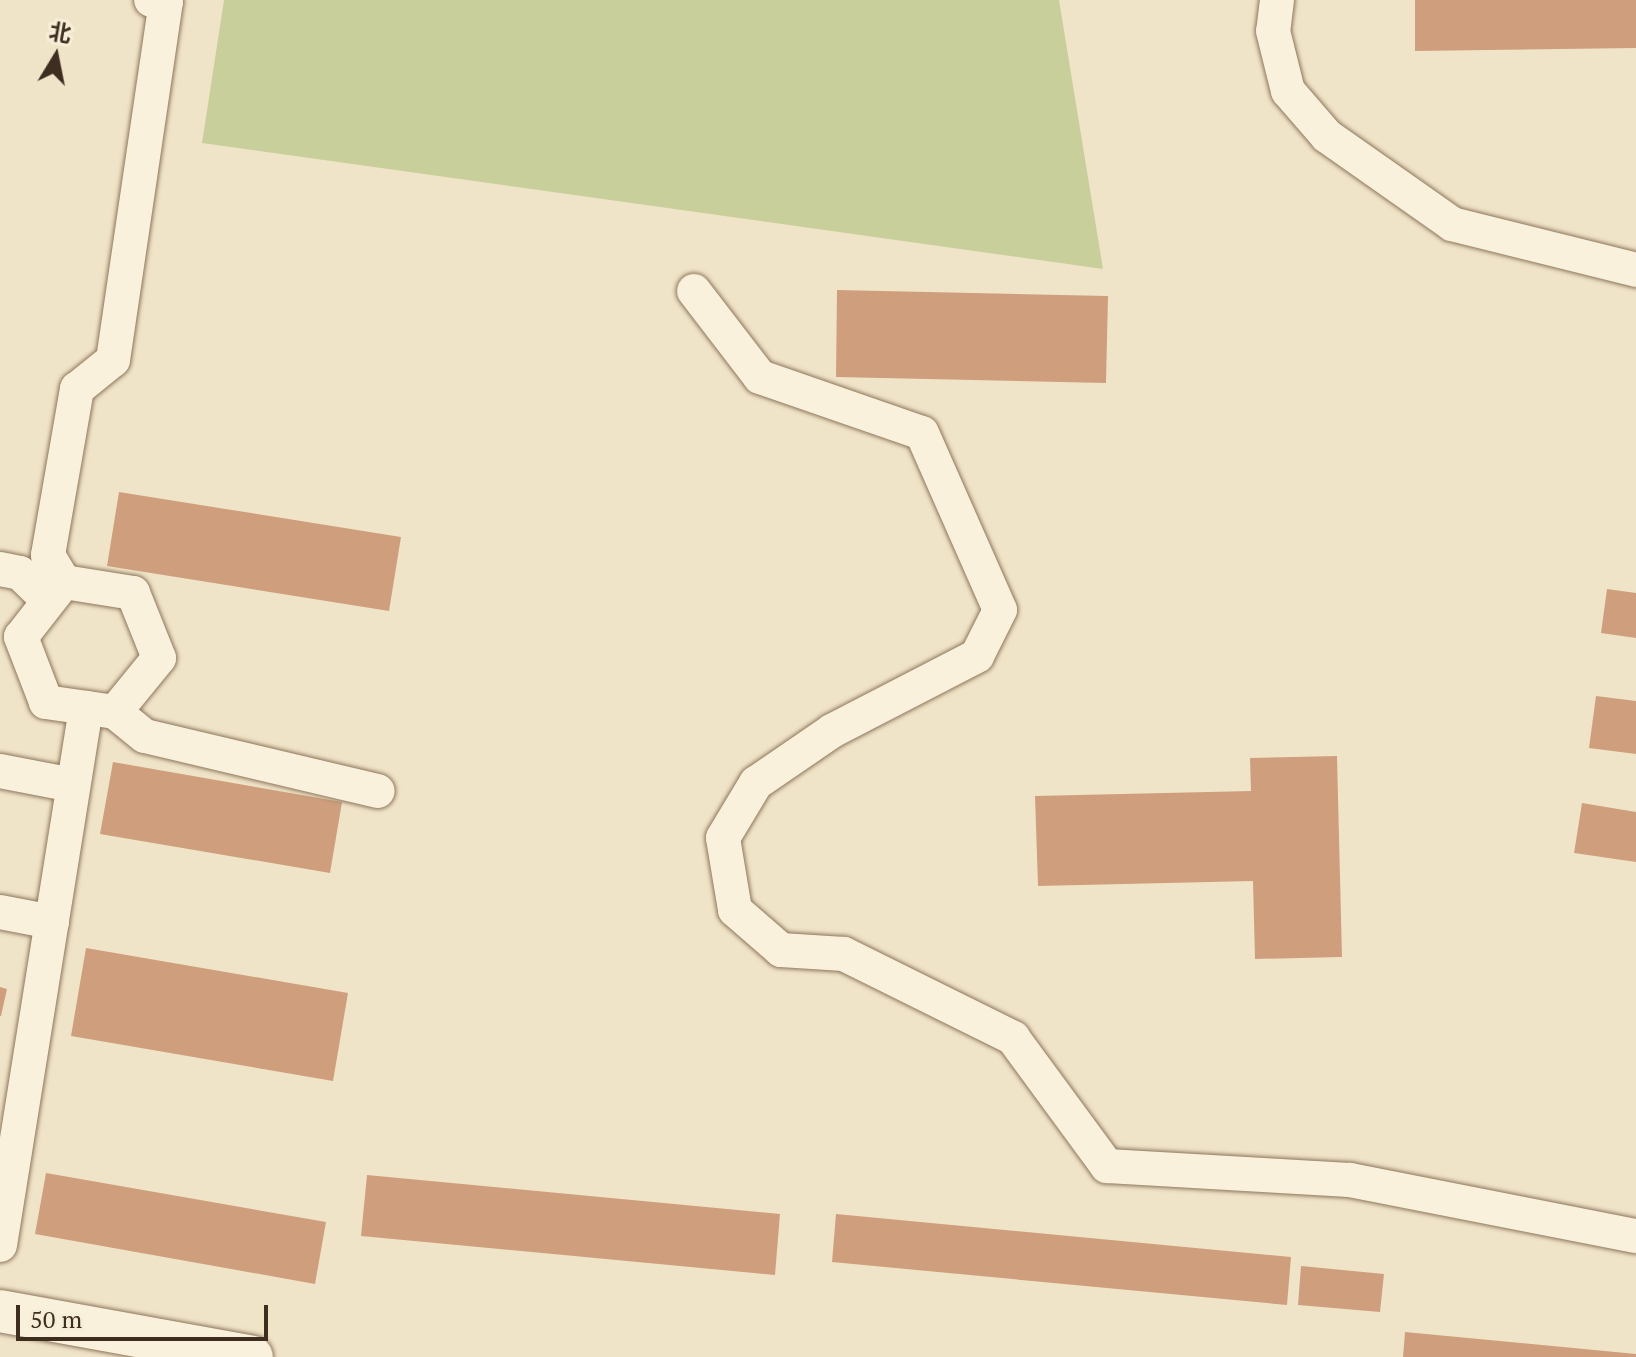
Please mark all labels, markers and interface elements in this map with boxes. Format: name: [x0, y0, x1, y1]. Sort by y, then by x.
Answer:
north arrow: [16, 16, 96, 96]
text: 北: [47, 16, 74, 48]
scale bar: [20, 1289, 272, 1339]
text: 50 m: [30, 1303, 82, 1335]

